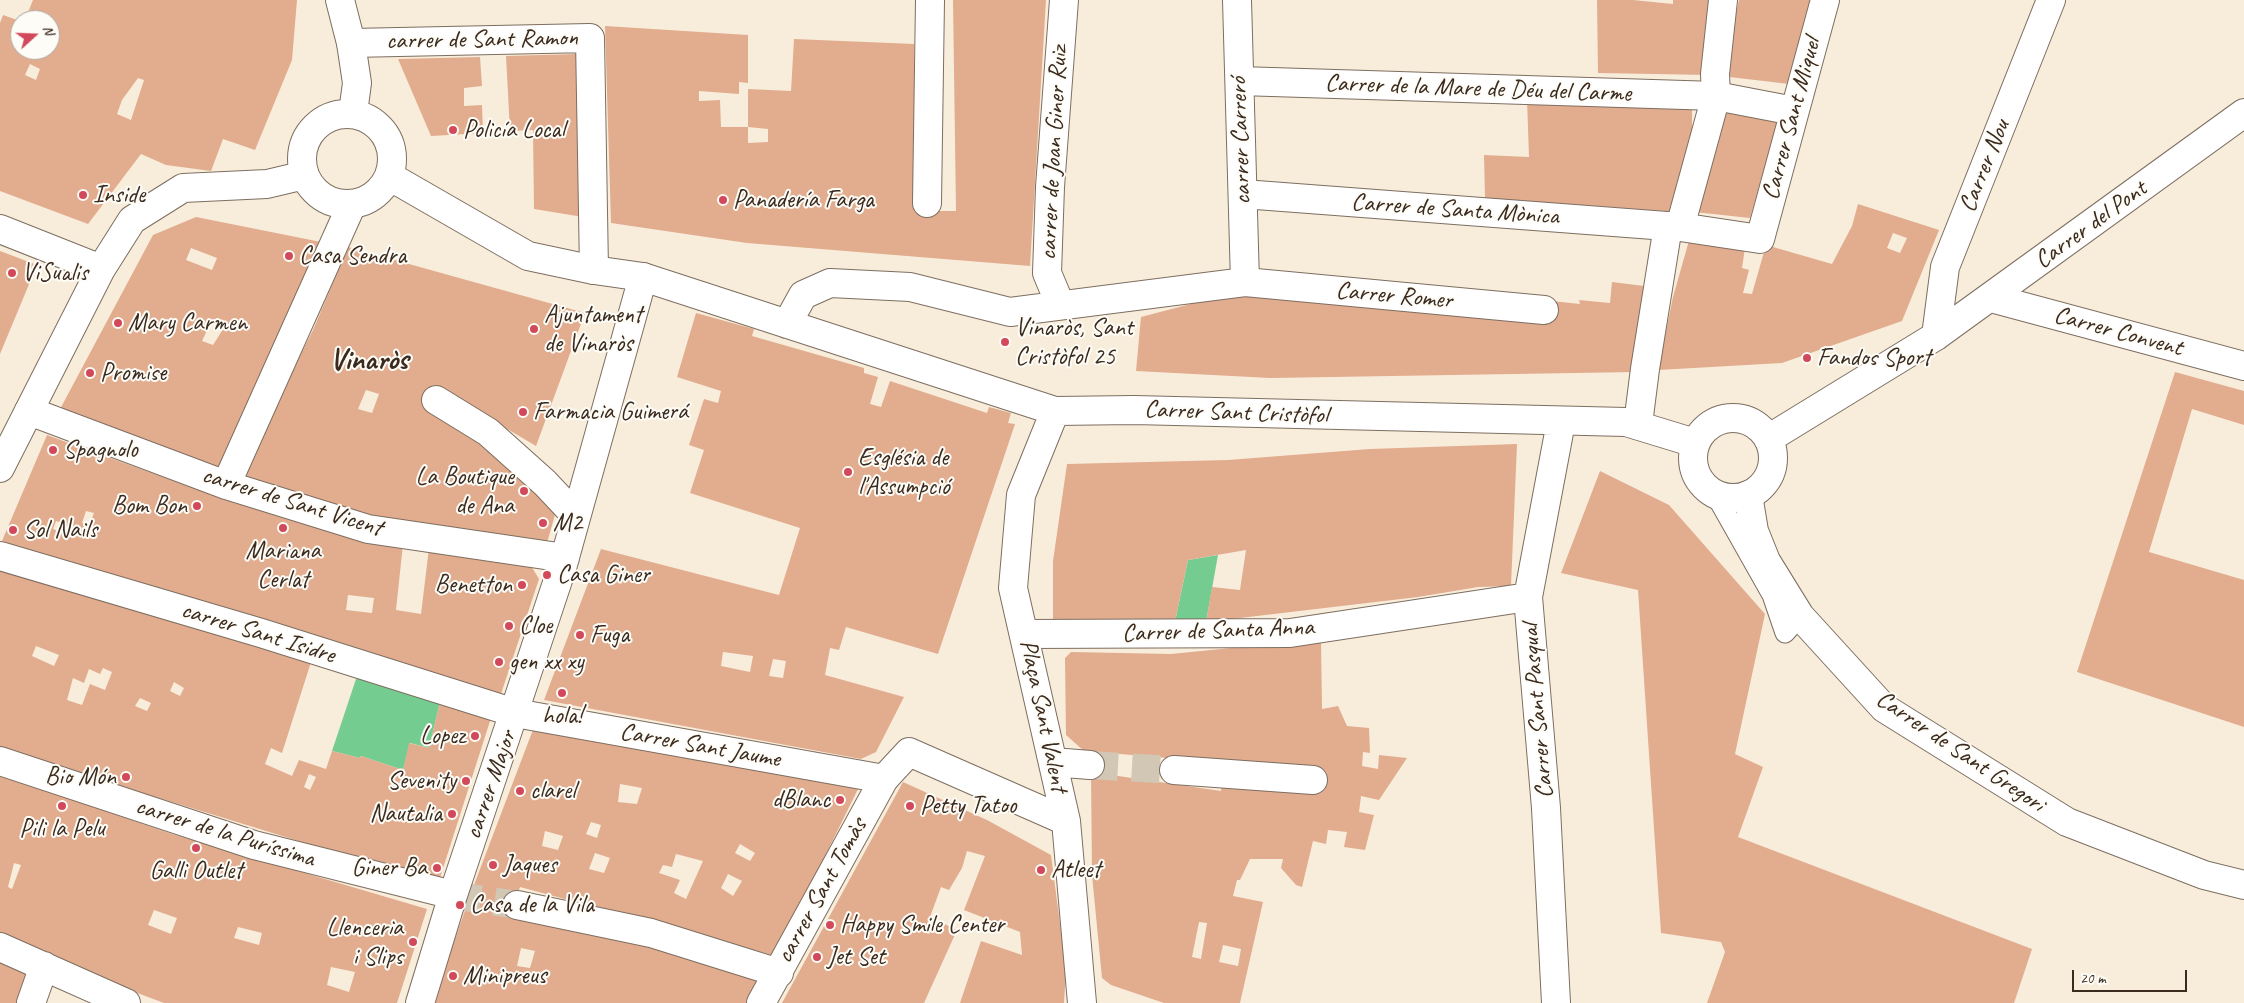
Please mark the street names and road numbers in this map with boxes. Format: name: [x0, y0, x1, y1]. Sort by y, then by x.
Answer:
street label: carrer de Sant Ramon: [386, 23, 578, 57]
street label: Carrer Sant Miquel: [1756, 35, 1828, 203]
street label: carrer de Joan Giner Ruiz: [1033, 45, 1075, 261]
street label: Carrer de la Mare de Déu del Carme: [1324, 69, 1632, 109]
street label: carrer Carreró: [1224, 77, 1258, 205]
street label: Carrer Nou: [1953, 115, 2017, 217]
street label: Carrer del Pont: [2029, 174, 2153, 276]
street label: Carrer de Santa Mònica: [1350, 188, 1560, 232]
street label: Carrer Romer: [1334, 276, 1454, 316]
street label: Carrer Convent: [2051, 300, 2185, 364]
street label: Carrer Sant Cristòfol: [1144, 395, 1328, 431]
street label: carrer de Sant Vicent: [198, 460, 386, 544]
street label: carrer Sant Isidre: [177, 595, 339, 671]
street label: Carrer de Santa Anna: [1122, 613, 1314, 649]
street label: Carrer Sant Pasqual: [1515, 622, 1561, 800]
street label: Plaça Sant Valent: [1012, 637, 1074, 795]
street label: Carrer de Sant Gregori: [1870, 684, 2050, 820]
street label: Carrer Sant Jaume: [618, 717, 782, 775]
street label: carrer Major: [458, 727, 524, 843]
street label: carrer de la Puríssima: [132, 792, 318, 874]
street label: carrer Sant Tomàs: [770, 813, 874, 969]

